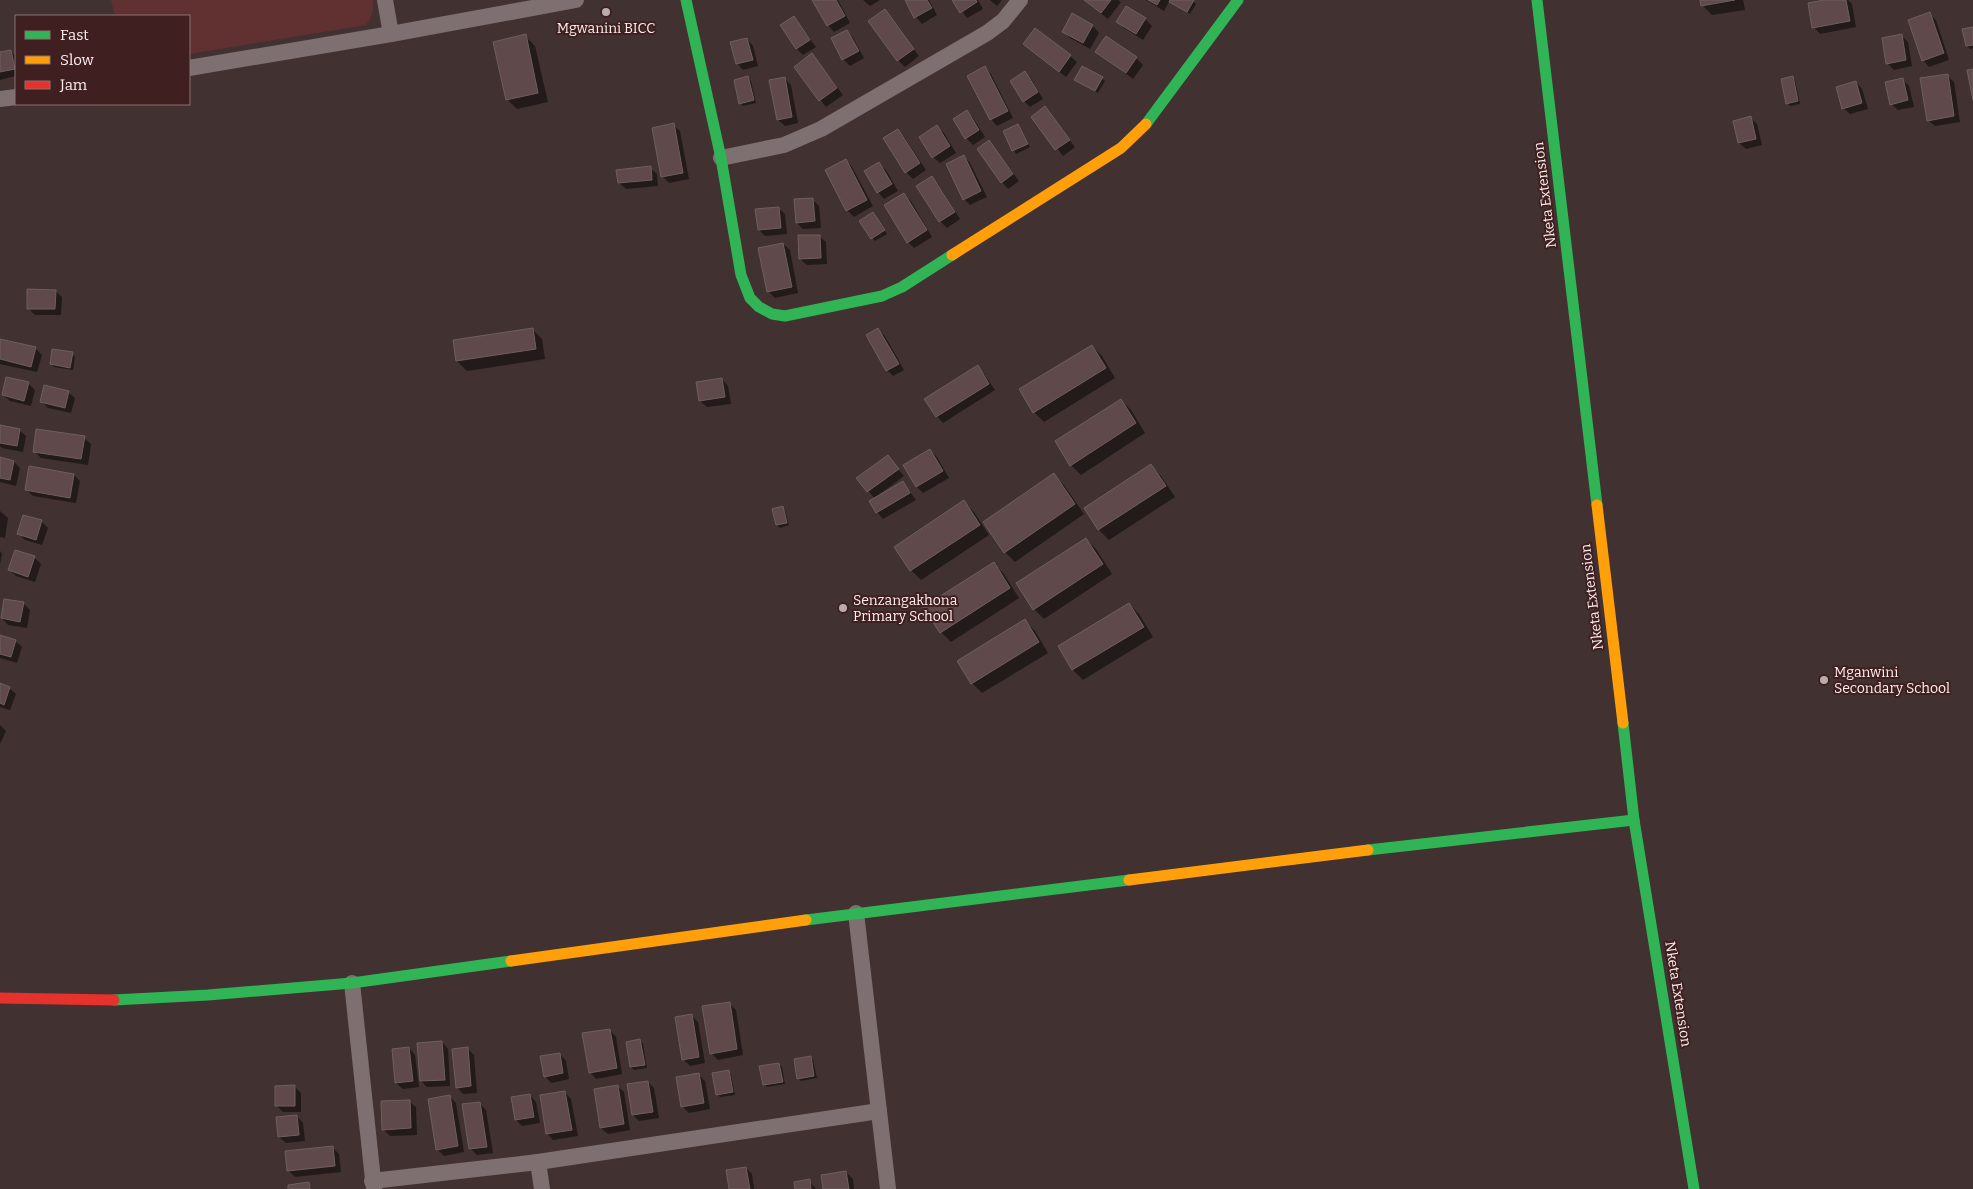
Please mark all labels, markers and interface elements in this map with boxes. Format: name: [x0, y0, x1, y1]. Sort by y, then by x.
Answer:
marker: Mgwanini BICC: [600, 6, 612, 18]
legend: [15, 15, 190, 105]
place label: Mgwanini BICC: [557, 20, 655, 37]
text: Fast: [60, 26, 89, 44]
text: Slow: [60, 51, 95, 69]
text: Jam: [59, 76, 88, 94]
street label: Nketa Extension: [1530, 141, 1560, 249]
street label: Nketa Extension: [1577, 543, 1607, 651]
place label: Senzangakhona Primary School: [853, 592, 958, 625]
marker: Senzangakhona Primary School: [837, 602, 849, 614]
place label: Mganwini Secondary School: [1834, 664, 1950, 697]
marker: Mganwini Secondary School: [1818, 674, 1830, 686]
street label: Nketa Extension: [1661, 940, 1695, 1048]

